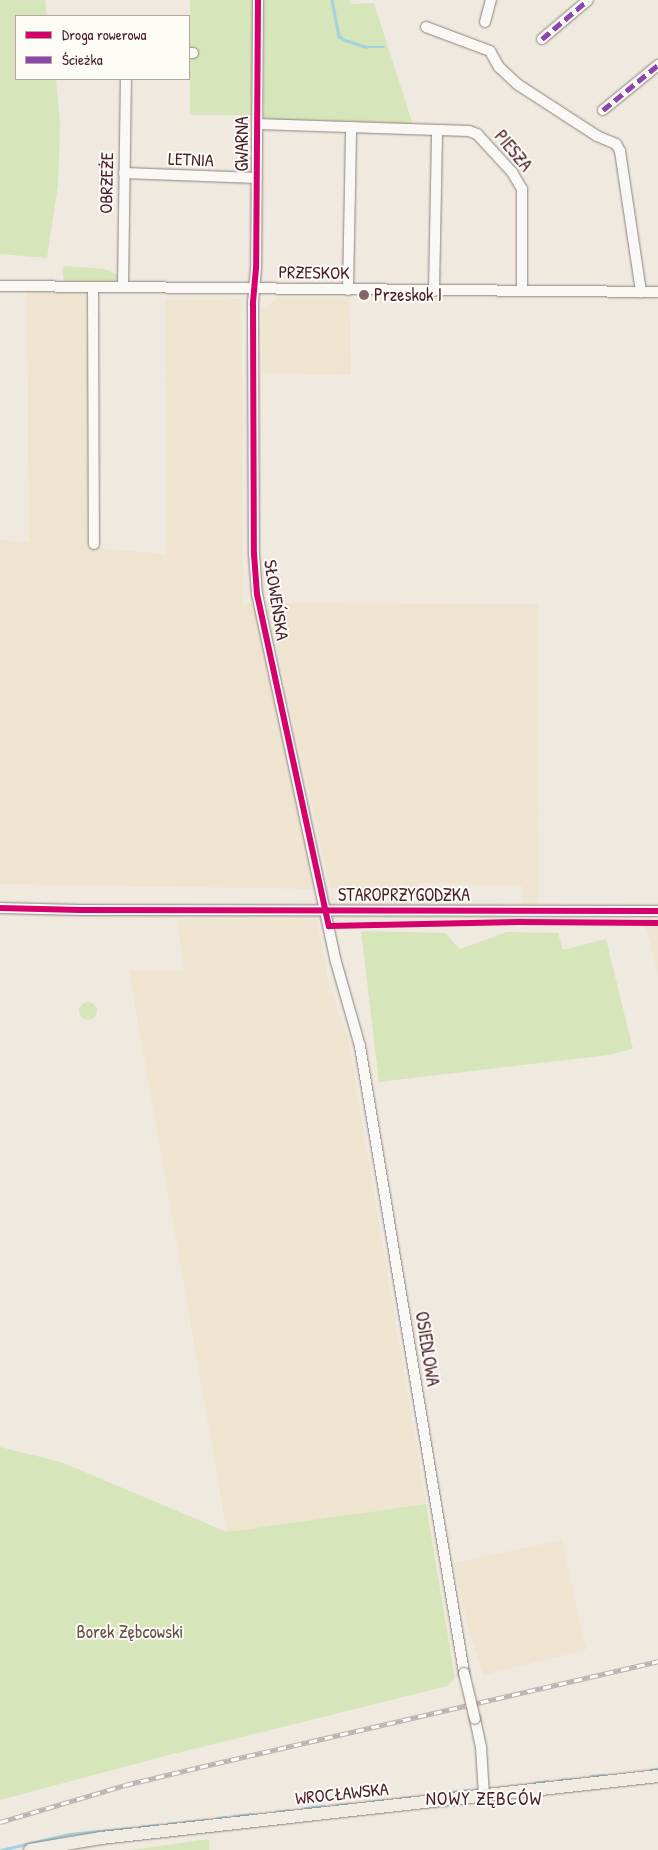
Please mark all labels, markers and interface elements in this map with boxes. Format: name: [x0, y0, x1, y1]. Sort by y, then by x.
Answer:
legend: [15, 15, 190, 80]
text: Droga rowerowa: [62, 24, 146, 45]
text: Ścieżka: [62, 49, 103, 70]
street label: GWARNA: [231, 116, 253, 172]
street label: PIESZA: [490, 126, 536, 176]
street label: LETNIA: [168, 148, 214, 172]
street label: OBRZEŻE: [96, 152, 118, 214]
street label: PRZESKOK: [278, 262, 350, 284]
place label: Przeskok I: [374, 284, 442, 306]
marker: Przeskok I: [358, 289, 370, 301]
street label: SŁOWEŃSKA: [259, 558, 293, 642]
street label: STAROPRZYGODZKA: [338, 884, 470, 906]
street label: OSIEDLOWA: [410, 1310, 444, 1388]
park label: Borek Zębcowski: [77, 1621, 183, 1643]
street label: WROCŁAWSKA: [294, 1778, 390, 1810]
district label: NOWY ZĘBCÓW: [424, 1788, 544, 1810]

